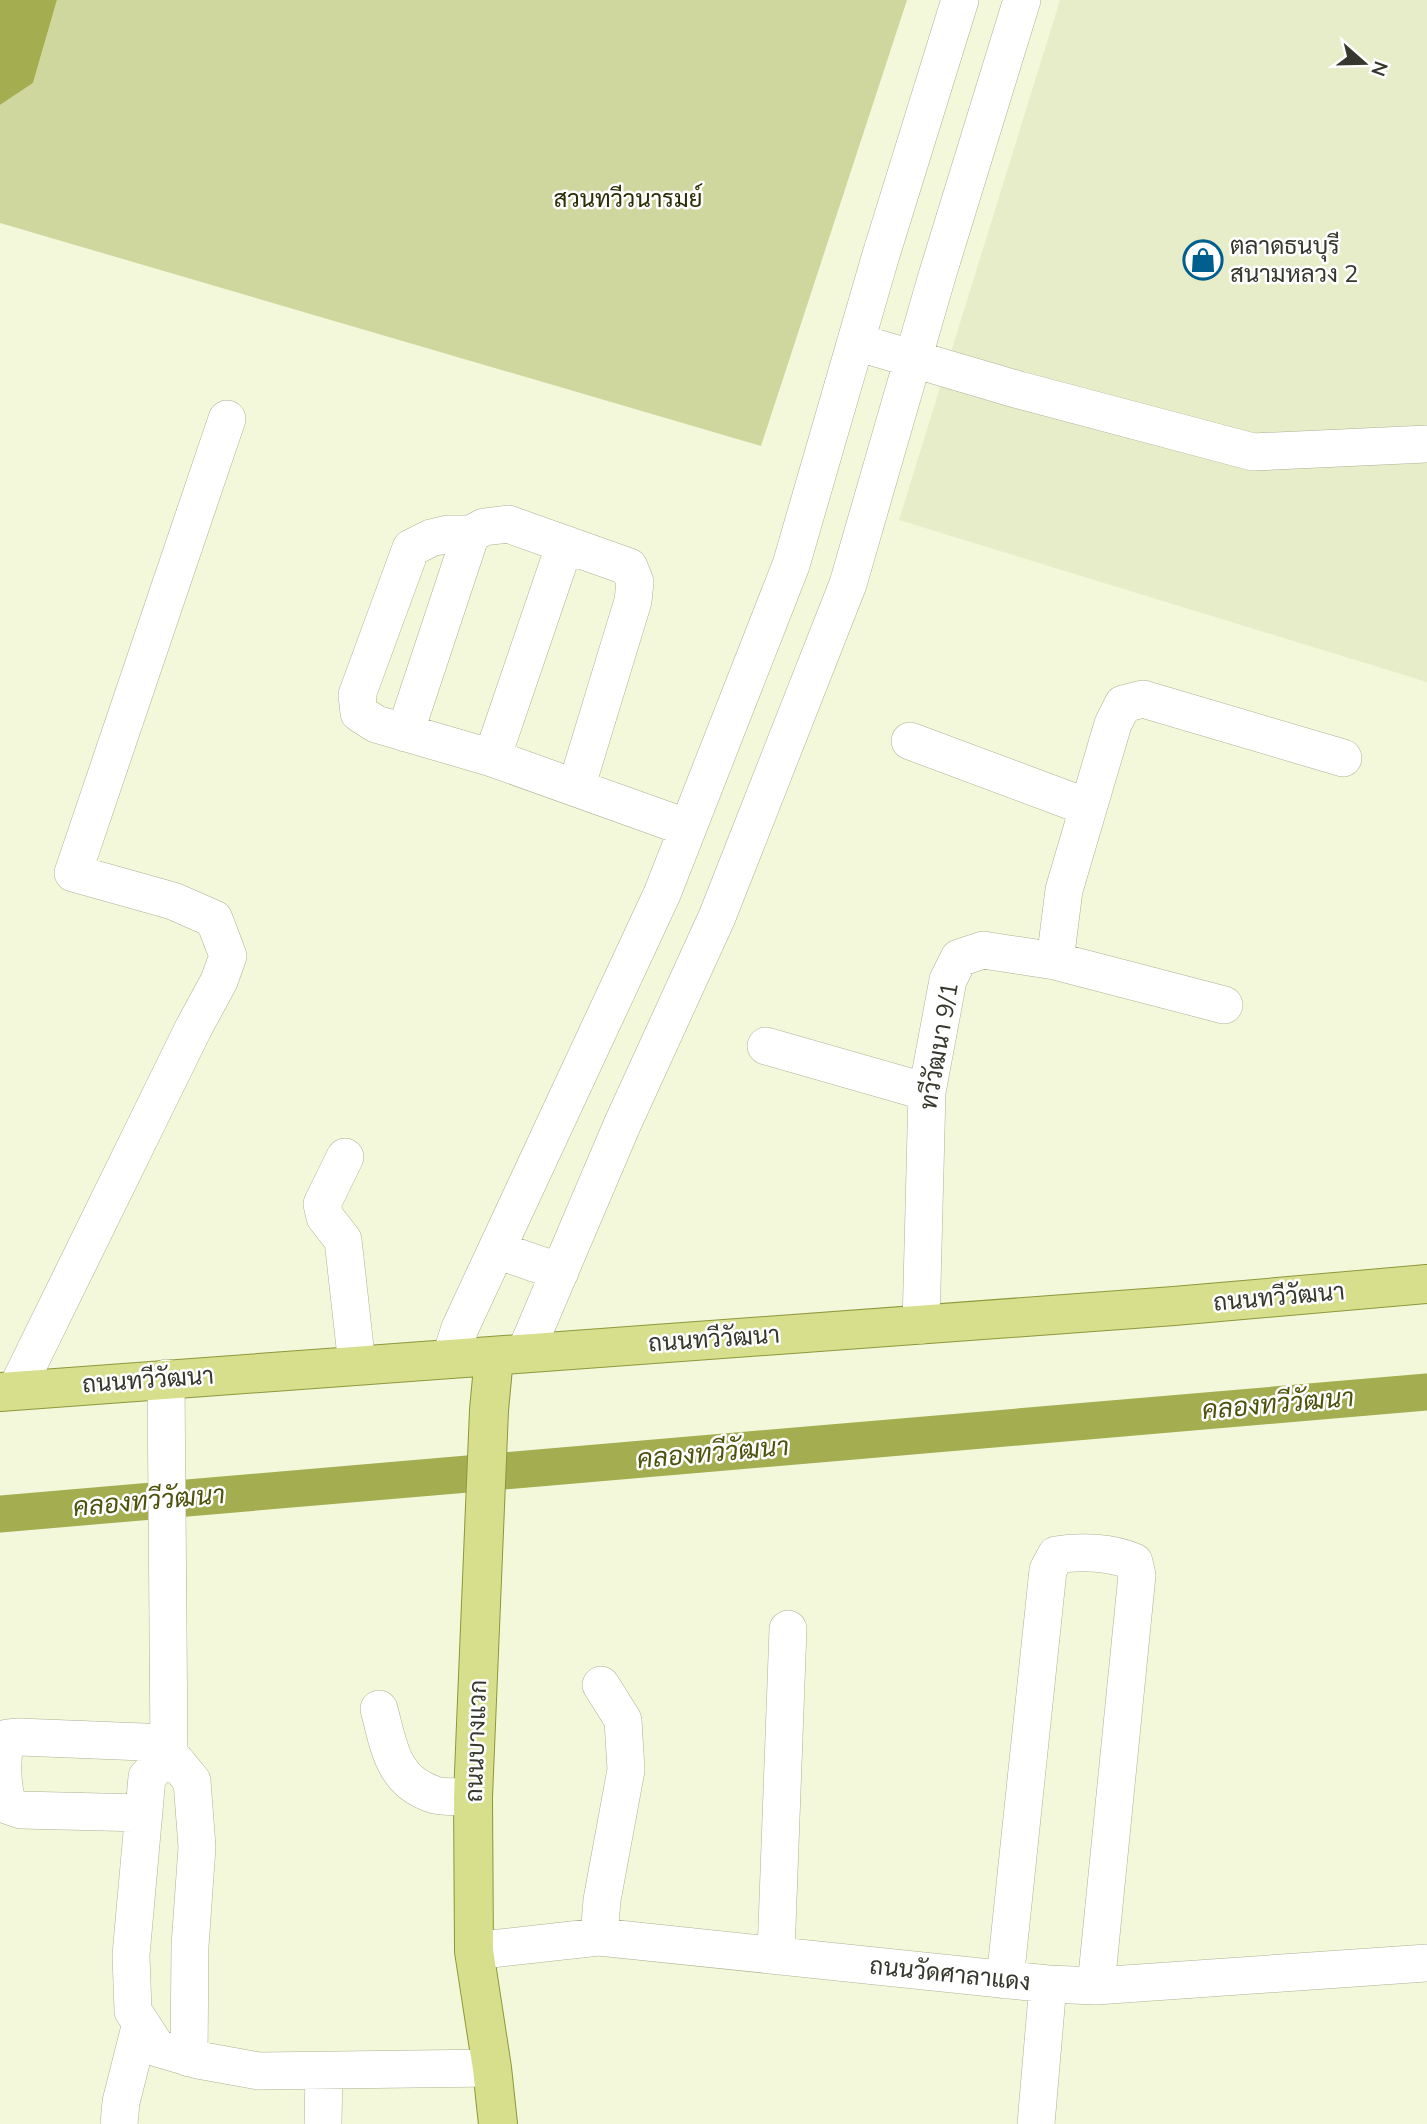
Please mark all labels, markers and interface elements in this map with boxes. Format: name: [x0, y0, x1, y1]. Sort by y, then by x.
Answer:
north arrow: [1329, 28, 1399, 98]
text: N: [1364, 57, 1394, 80]
park label: สวนทวีวนารมย์: [554, 183, 702, 215]
place label: ตลาดธนบุรี สนามหลวง 2: [1230, 230, 1359, 290]
shop icon: ตลาดธนบุรี สนามหลวง 2: [1182, 239, 1224, 281]
street label: ทวีวัฒนา 9/1: [912, 980, 966, 1112]
street label: ถนนทวีวัฒนา: [1212, 1275, 1346, 1319]
street label: ถนนทวีวัฒนา: [647, 1318, 781, 1360]
street label: ถนนทวีวัฒนา: [81, 1359, 215, 1401]
water label: คลองทวีวัฒนา: [1201, 1380, 1355, 1428]
water label: คลองทวีวัฒนา: [636, 1429, 790, 1477]
water label: คลองทวีวัฒนา: [72, 1477, 226, 1525]
street label: ถนนบางแวก: [458, 1679, 494, 1803]
street label: ถนนวัดศาลาแดง: [868, 1950, 1032, 1998]

